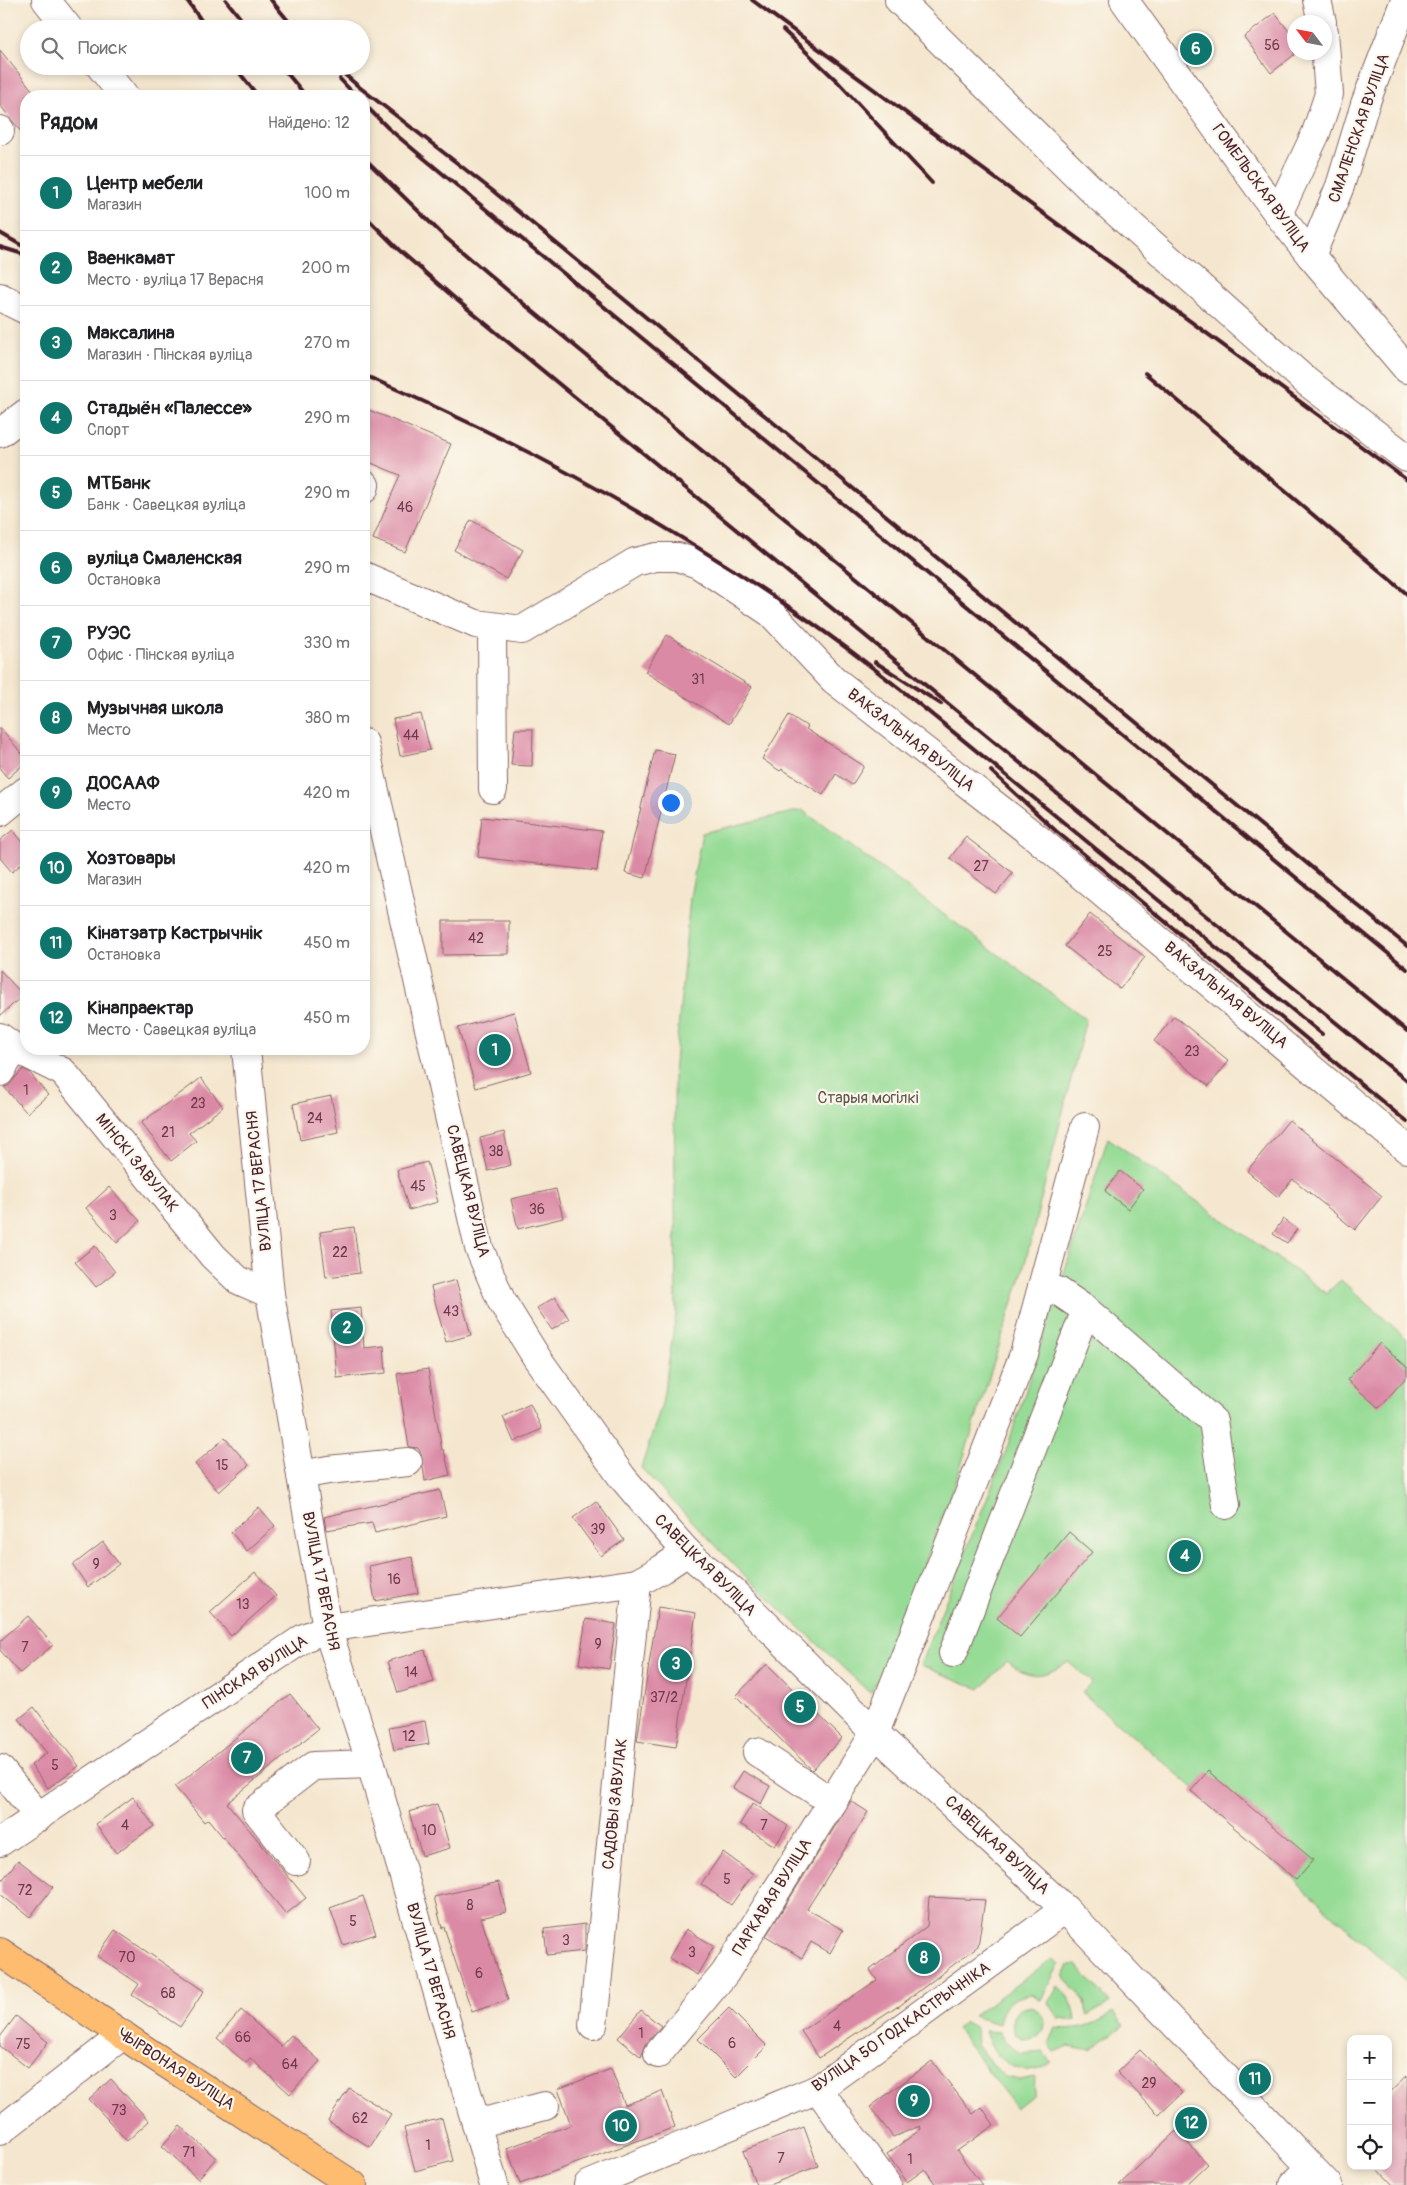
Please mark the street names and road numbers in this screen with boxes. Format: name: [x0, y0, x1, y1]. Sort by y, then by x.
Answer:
street label: СМАЛЕНСКАЯ ВУЛІЦА: [1324, 51, 1394, 205]
street label: ГОМЕЛЬСКАЯ ВУЛІЦА: [1208, 120, 1314, 256]
street label: ВАКЗАЛЬНАЯ ВУЛІЦА: [844, 684, 978, 796]
street label: ВАКЗАЛЬНАЯ ВУЛІЦА: [1160, 937, 1292, 1053]
street label: МІНСКІ ЗАВУЛАК: [91, 1110, 183, 1216]
street label: ВУЛІЦА 17 ВЕРАСНЯ: [242, 1110, 276, 1252]
street label: САВЕЦКАЯ ВУЛІЦА: [442, 1123, 494, 1259]
street label: ВУЛІЦА 17 ВЕРАСНЯ: [298, 1510, 344, 1652]
street label: САВЕЦКАЯ ВУЛІЦА: [650, 1510, 760, 1620]
street label: ПІНСКАЯ ВУЛІЦА: [199, 1631, 311, 1713]
street label: САДОВЫ ЗАВУЛАК: [598, 1737, 632, 1871]
street label: САВЕЦКАЯ ВУЛІЦА: [941, 1791, 1053, 1899]
street label: ПАРКАВАЯ ВУЛІЦА: [728, 1835, 816, 1959]
street label: ВУЛІЦА 17 ВЕРАСНЯ: [402, 1900, 460, 2042]
street label: ВУЛІЦА 50 ГОД КАСТРЫЧНІКА: [808, 1958, 994, 2096]
street label: ЧЫРВОНАЯ ВУЛІЦА: [113, 2024, 239, 2114]

